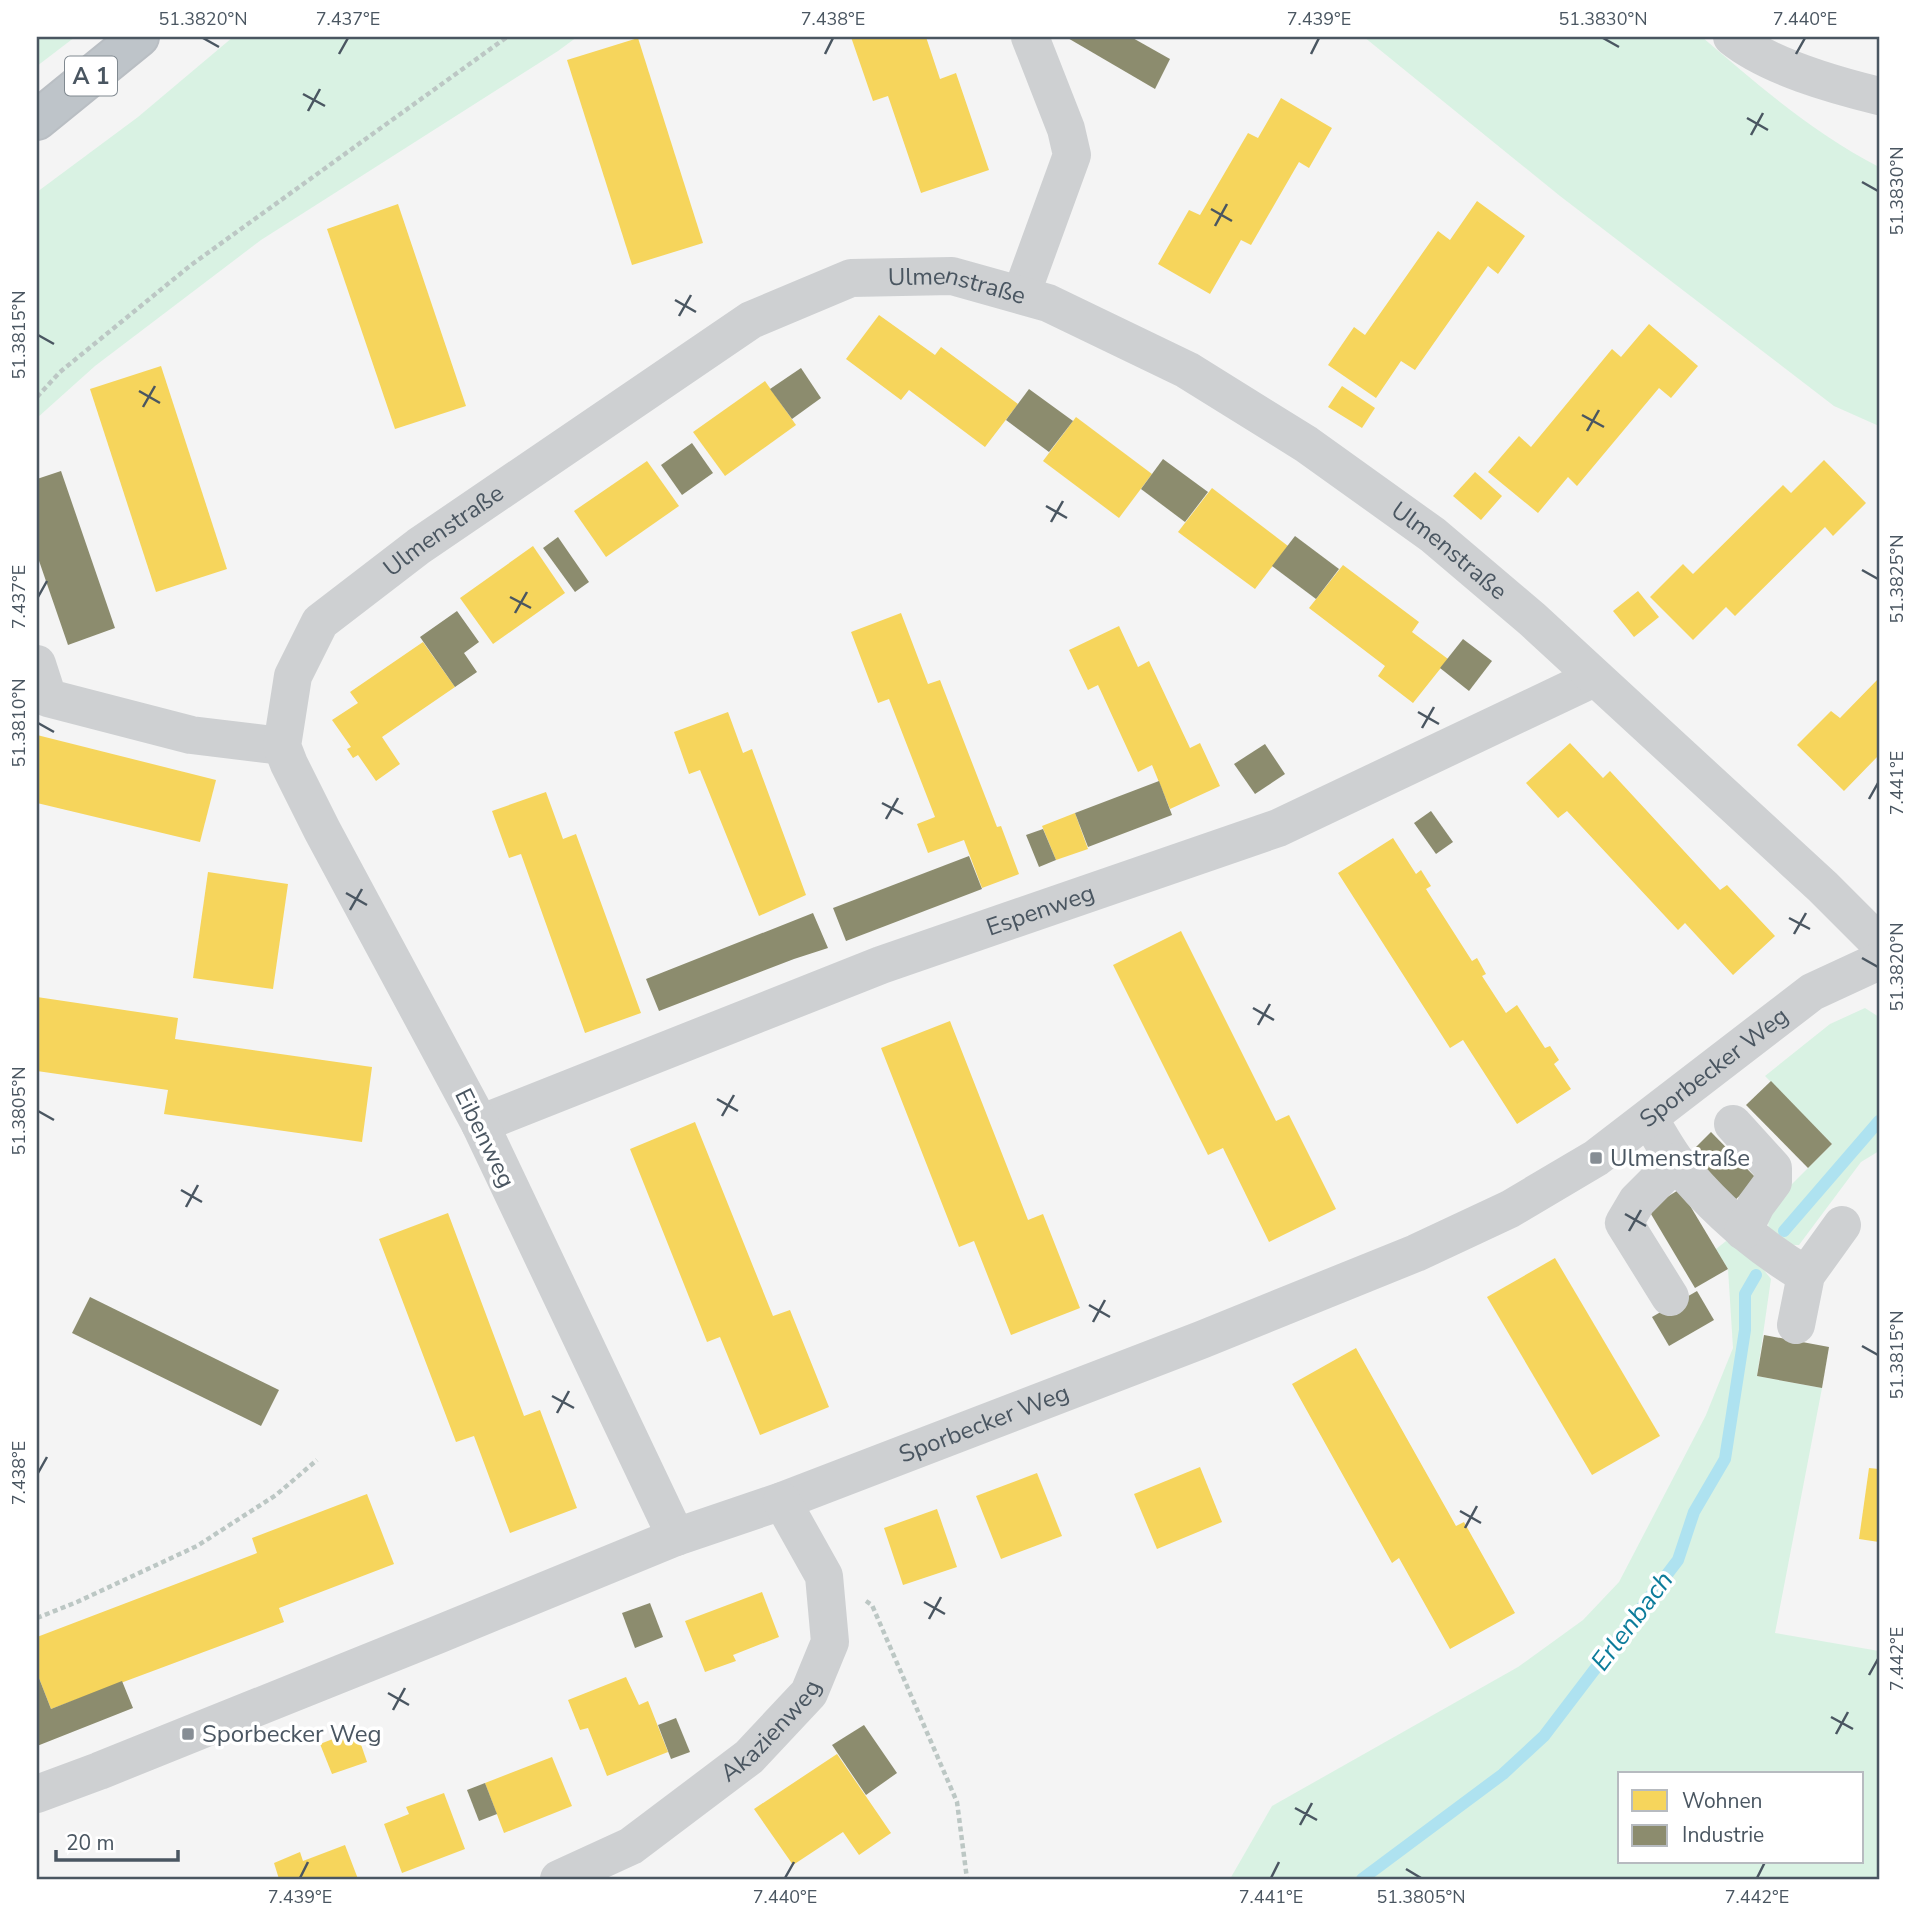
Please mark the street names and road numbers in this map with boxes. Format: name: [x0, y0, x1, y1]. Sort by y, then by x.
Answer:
road number: A 1: [65, 57, 117, 96]
street label: Ulmenstraße: [887, 259, 1029, 312]
street label: Ulmenstraße: [377, 477, 510, 584]
street label: Ulmenstraße: [1385, 494, 1514, 607]
street label: Espenweg: [982, 877, 1099, 943]
street label: Sporbecker Weg: [1633, 1000, 1795, 1135]
street label: Eibenweg: [447, 1083, 523, 1193]
street label: Sporbecker Weg: [894, 1376, 1074, 1471]
street label: Akazienweg: [714, 1676, 828, 1789]

